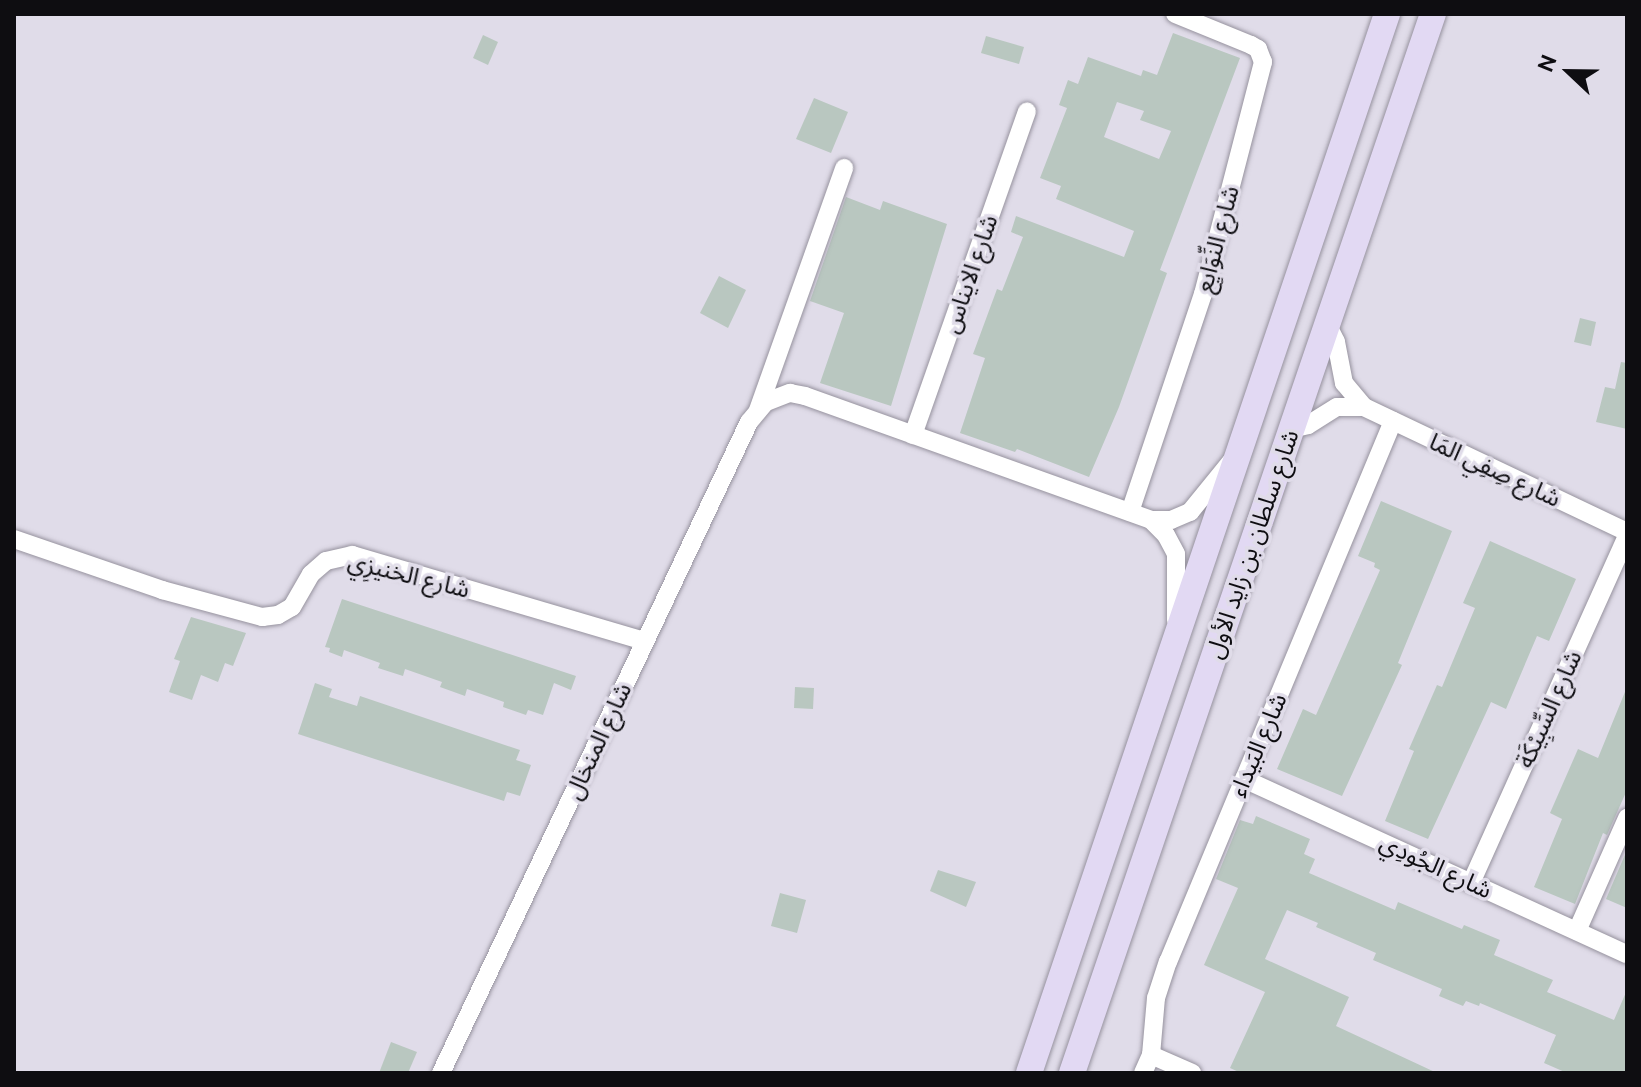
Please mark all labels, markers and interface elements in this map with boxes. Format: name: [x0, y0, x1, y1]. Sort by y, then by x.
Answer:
north arrow: [1529, 32, 1609, 112]
text: N: [1532, 51, 1561, 75]
street label: شارع النِّوَايِع: [1189, 182, 1245, 296]
street label: شارع الايناس: [936, 211, 1004, 337]
street label: شارع سلطان بن زايد الأول: [1199, 426, 1305, 662]
street label: شارع صِفِي المَا: [1425, 427, 1565, 513]
street label: شارع الخنيزِي: [345, 546, 473, 604]
street label: شارع السِّبِيْكَة: [1510, 646, 1588, 772]
street label: شارع المنخال: [558, 678, 638, 804]
street label: شارع البَيداء: [1223, 689, 1293, 801]
street label: شارع الجُودِي: [1375, 827, 1497, 905]

